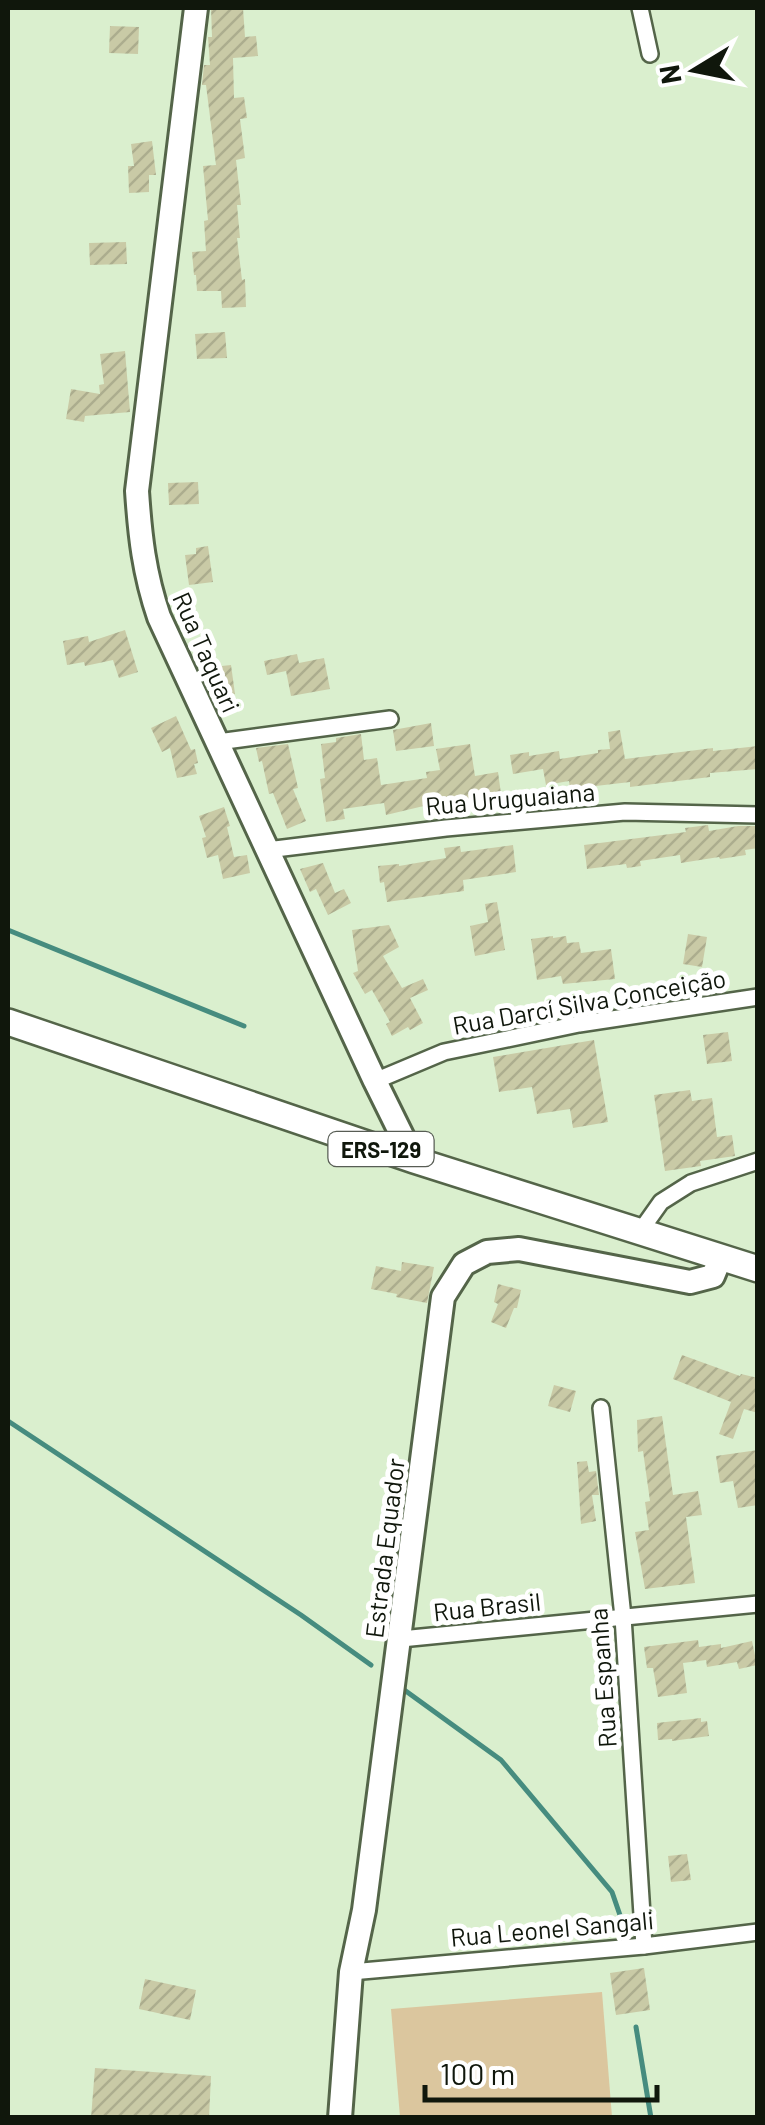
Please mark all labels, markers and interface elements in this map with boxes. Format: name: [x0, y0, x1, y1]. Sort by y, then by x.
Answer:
north arrow: [645, 20, 745, 120]
text: N: [651, 62, 688, 87]
street label: Rua Taquari: [167, 587, 247, 717]
street label: Rua Uruguaiana: [424, 776, 596, 820]
street label: Rua Darcí Silva Conceição: [450, 962, 728, 1040]
road number: ERS-129: [328, 1132, 434, 1166]
street label: Estrada Equador: [358, 1456, 410, 1640]
street label: Rua Brasil: [432, 1585, 542, 1627]
street label: Rua Espanha: [582, 1607, 622, 1749]
street label: Rua Leonel Sangali: [449, 1904, 655, 1952]
scale bar: [425, 2040, 658, 2102]
text: 100 m: [440, 2055, 515, 2091]

